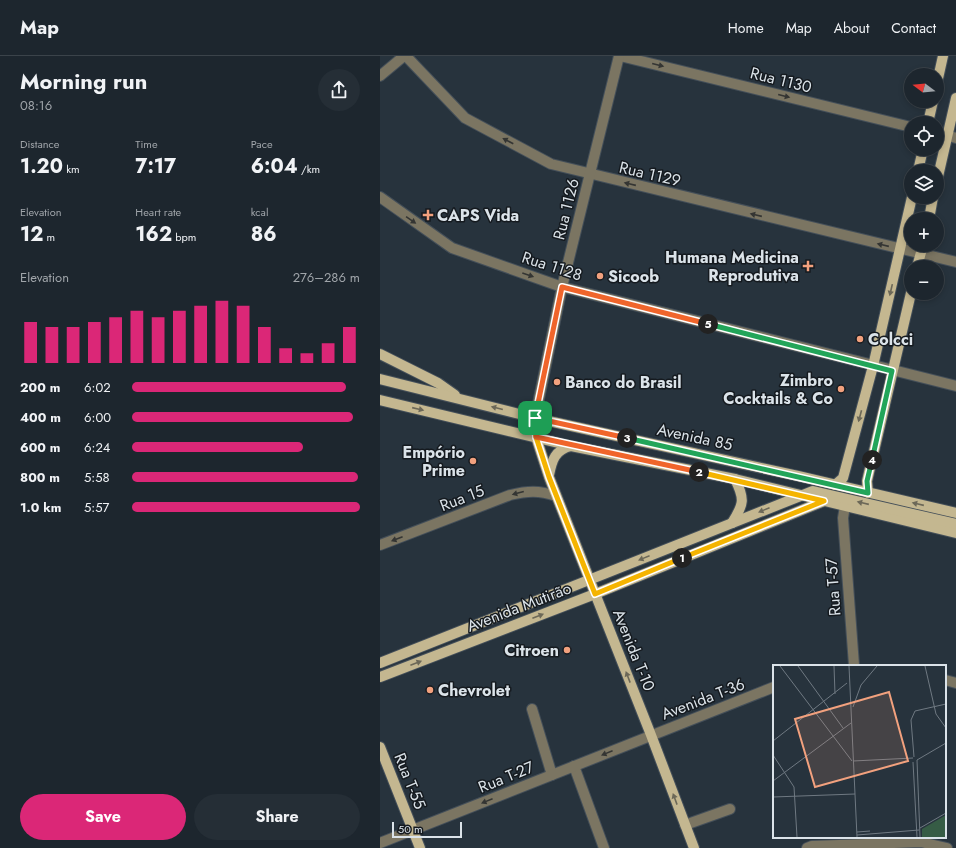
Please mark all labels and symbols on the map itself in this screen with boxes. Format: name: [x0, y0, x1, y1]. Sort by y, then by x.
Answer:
street label: Rua 1130: [748, 61, 814, 99]
one-way arrow: [652, 63, 664, 69]
north arrow: [904, 68, 944, 108]
one-way arrow: [778, 93, 790, 99]
one-way arrow: [502, 138, 514, 144]
street label: Rua 1129: [617, 156, 683, 192]
street label: Rua 1126: [547, 176, 585, 242]
one-way arrow: [624, 181, 636, 187]
place label: CAPS Vida: [437, 204, 519, 227]
marker: CAPS Vida: [422, 209, 434, 221]
one-way arrow: [750, 211, 762, 217]
one-way arrow: [406, 216, 417, 224]
one-way arrow: [876, 242, 888, 248]
street label: Rua 1128: [519, 245, 585, 287]
place label: Humana Medicina Reprodutiva: [665, 246, 799, 287]
marker: Humana Medicina Reprodutiva: [802, 260, 814, 272]
place label: Sicoob: [608, 265, 659, 288]
marker: Sicoob: [595, 271, 605, 281]
one-way arrow: [522, 272, 534, 278]
one-way arrow: [888, 284, 894, 296]
pin: 5: [698, 314, 718, 334]
place label: Colcci: [868, 328, 913, 351]
marker: Colcci: [855, 334, 865, 344]
place label: Zimbro Cocktails & Co: [723, 369, 833, 410]
place label: Banco do Brasil: [565, 371, 682, 394]
marker: Banco do Brasil: [552, 377, 562, 387]
marker: Zimbro Cocktails & Co: [836, 384, 846, 394]
pin: [518, 401, 552, 435]
one-way arrow: [491, 405, 503, 411]
one-way arrow: [412, 406, 424, 412]
one-way arrow: [857, 410, 863, 422]
street label: Avenida 85: [655, 418, 735, 456]
pin: 3: [617, 428, 637, 448]
place label: Empório Prime: [402, 441, 465, 482]
pin: 4: [862, 450, 882, 470]
marker: Empório Prime: [468, 456, 478, 466]
pin: 2: [689, 462, 709, 482]
street label: Rua 15: [436, 479, 488, 517]
one-way arrow: [512, 490, 524, 496]
one-way arrow: [857, 499, 870, 505]
one-way arrow: [912, 501, 924, 507]
one-way arrow: [758, 507, 770, 513]
one-way arrow: [390, 536, 402, 542]
pin: 1: [672, 548, 692, 568]
one-way arrow: [637, 556, 649, 562]
street label: Rua T-57: [819, 557, 846, 617]
street label: Avenida Mutirão: [463, 576, 575, 638]
street label: Avenida T-10: [607, 606, 661, 694]
one-way arrow: [532, 612, 544, 618]
place label: Citroen: [504, 639, 559, 662]
marker: Citroen: [562, 645, 572, 655]
one-way arrow: [411, 659, 423, 665]
inset map: [773, 665, 946, 838]
one-way arrow: [625, 671, 631, 683]
street label: Avenida T-36: [658, 673, 748, 725]
place label: Chevrolet: [438, 679, 511, 702]
marker: Chevrolet: [425, 685, 435, 695]
street label: Rua T-55: [388, 749, 432, 813]
one-way arrow: [601, 750, 613, 756]
street label: Rua T-27: [475, 755, 538, 799]
one-way arrow: [671, 792, 677, 804]
one-way arrow: [481, 798, 492, 804]
scale bar: [392, 820, 462, 839]

